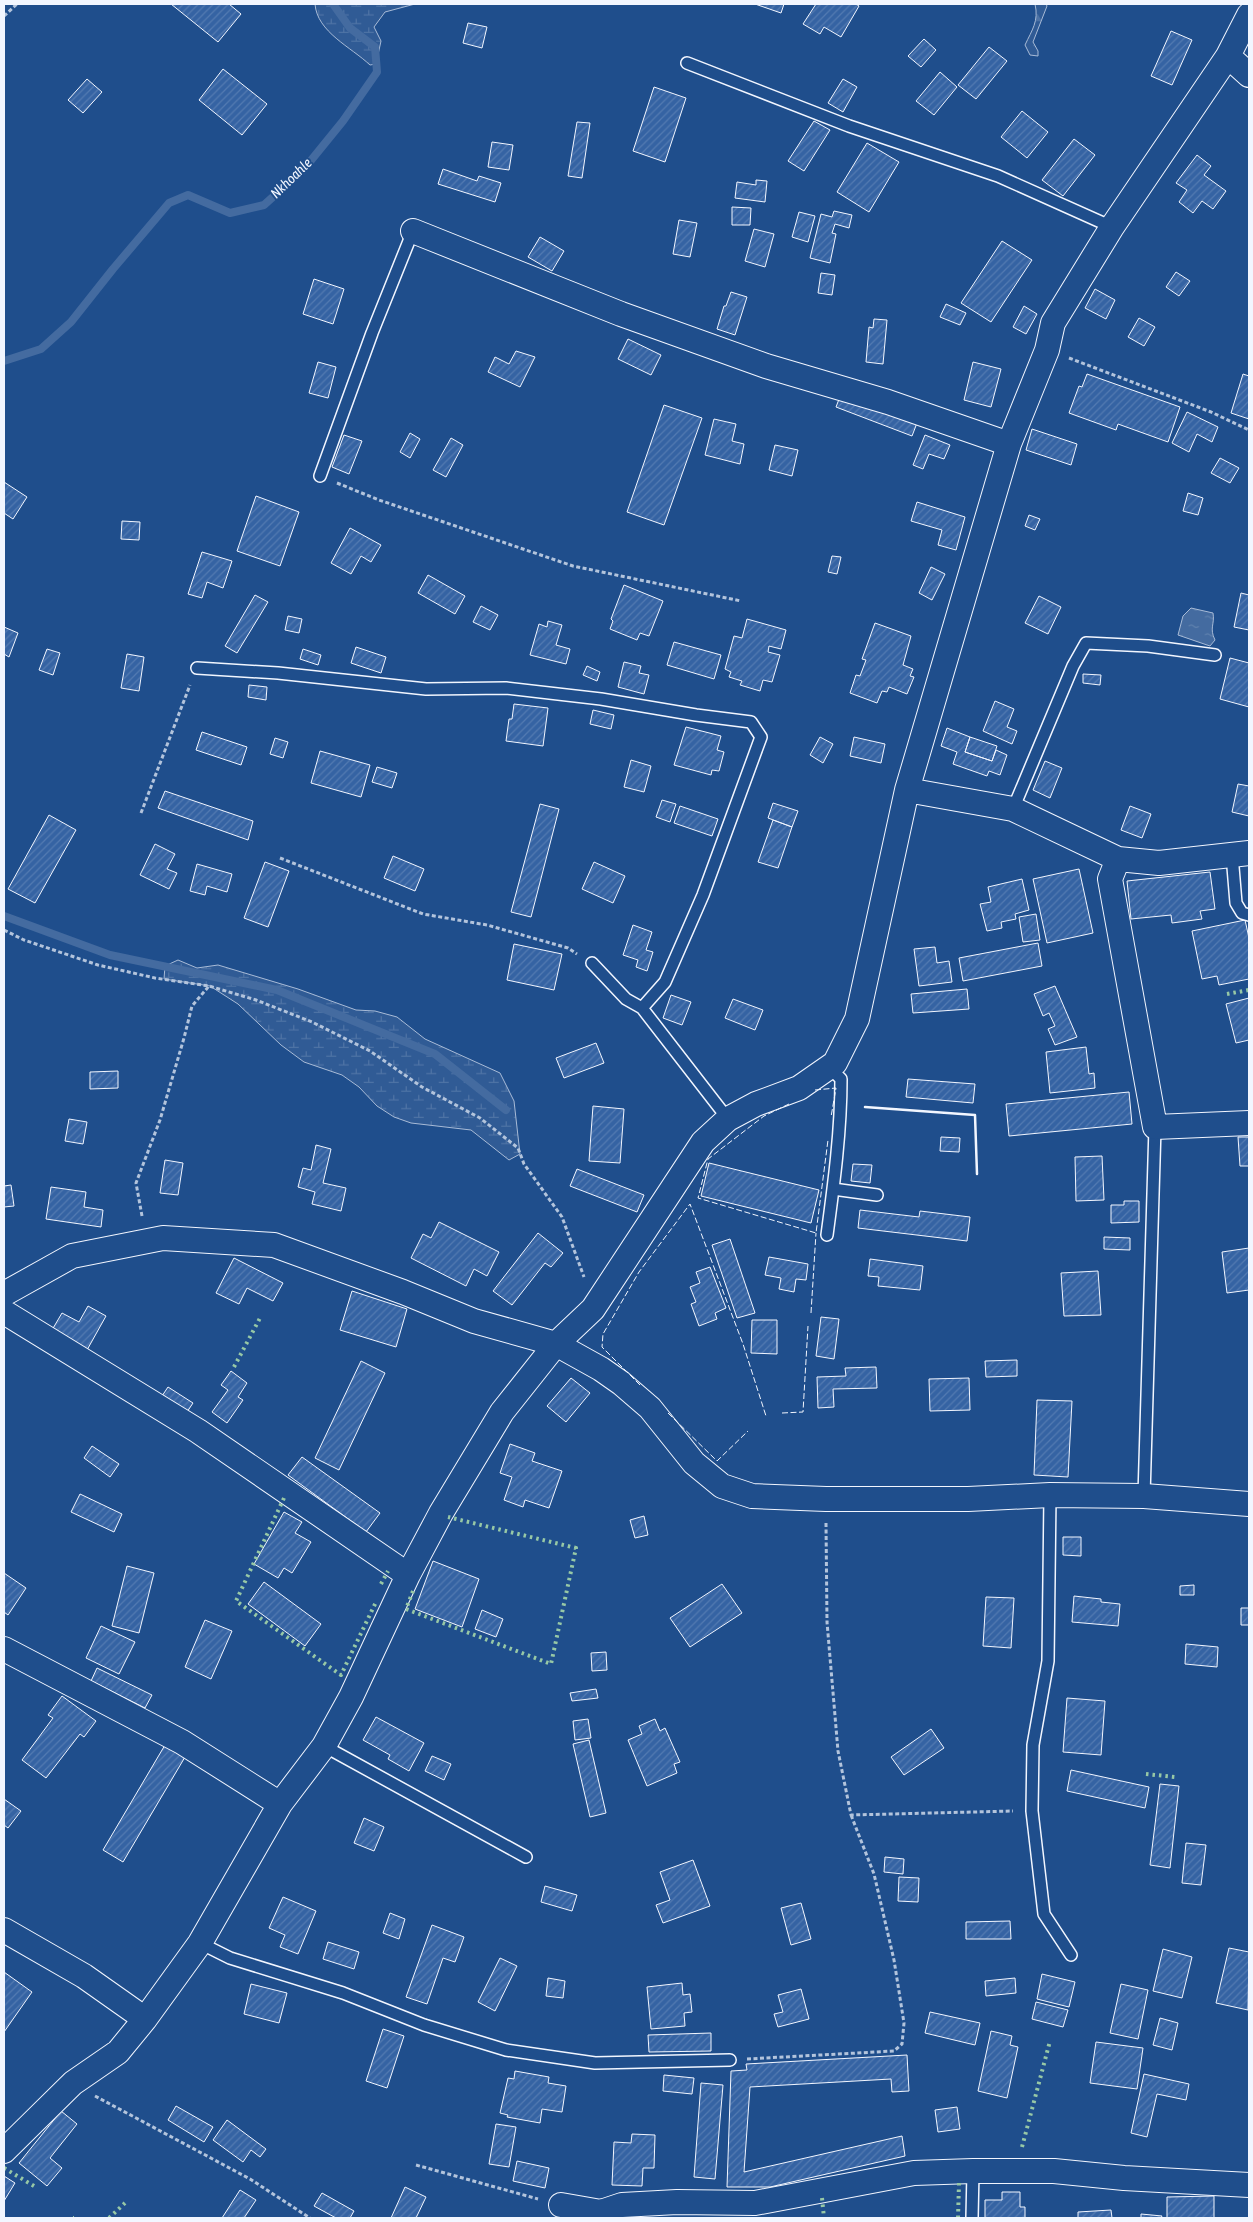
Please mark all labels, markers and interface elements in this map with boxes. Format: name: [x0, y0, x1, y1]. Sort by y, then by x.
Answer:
water label: Nkhoahle: [267, 155, 315, 201]

